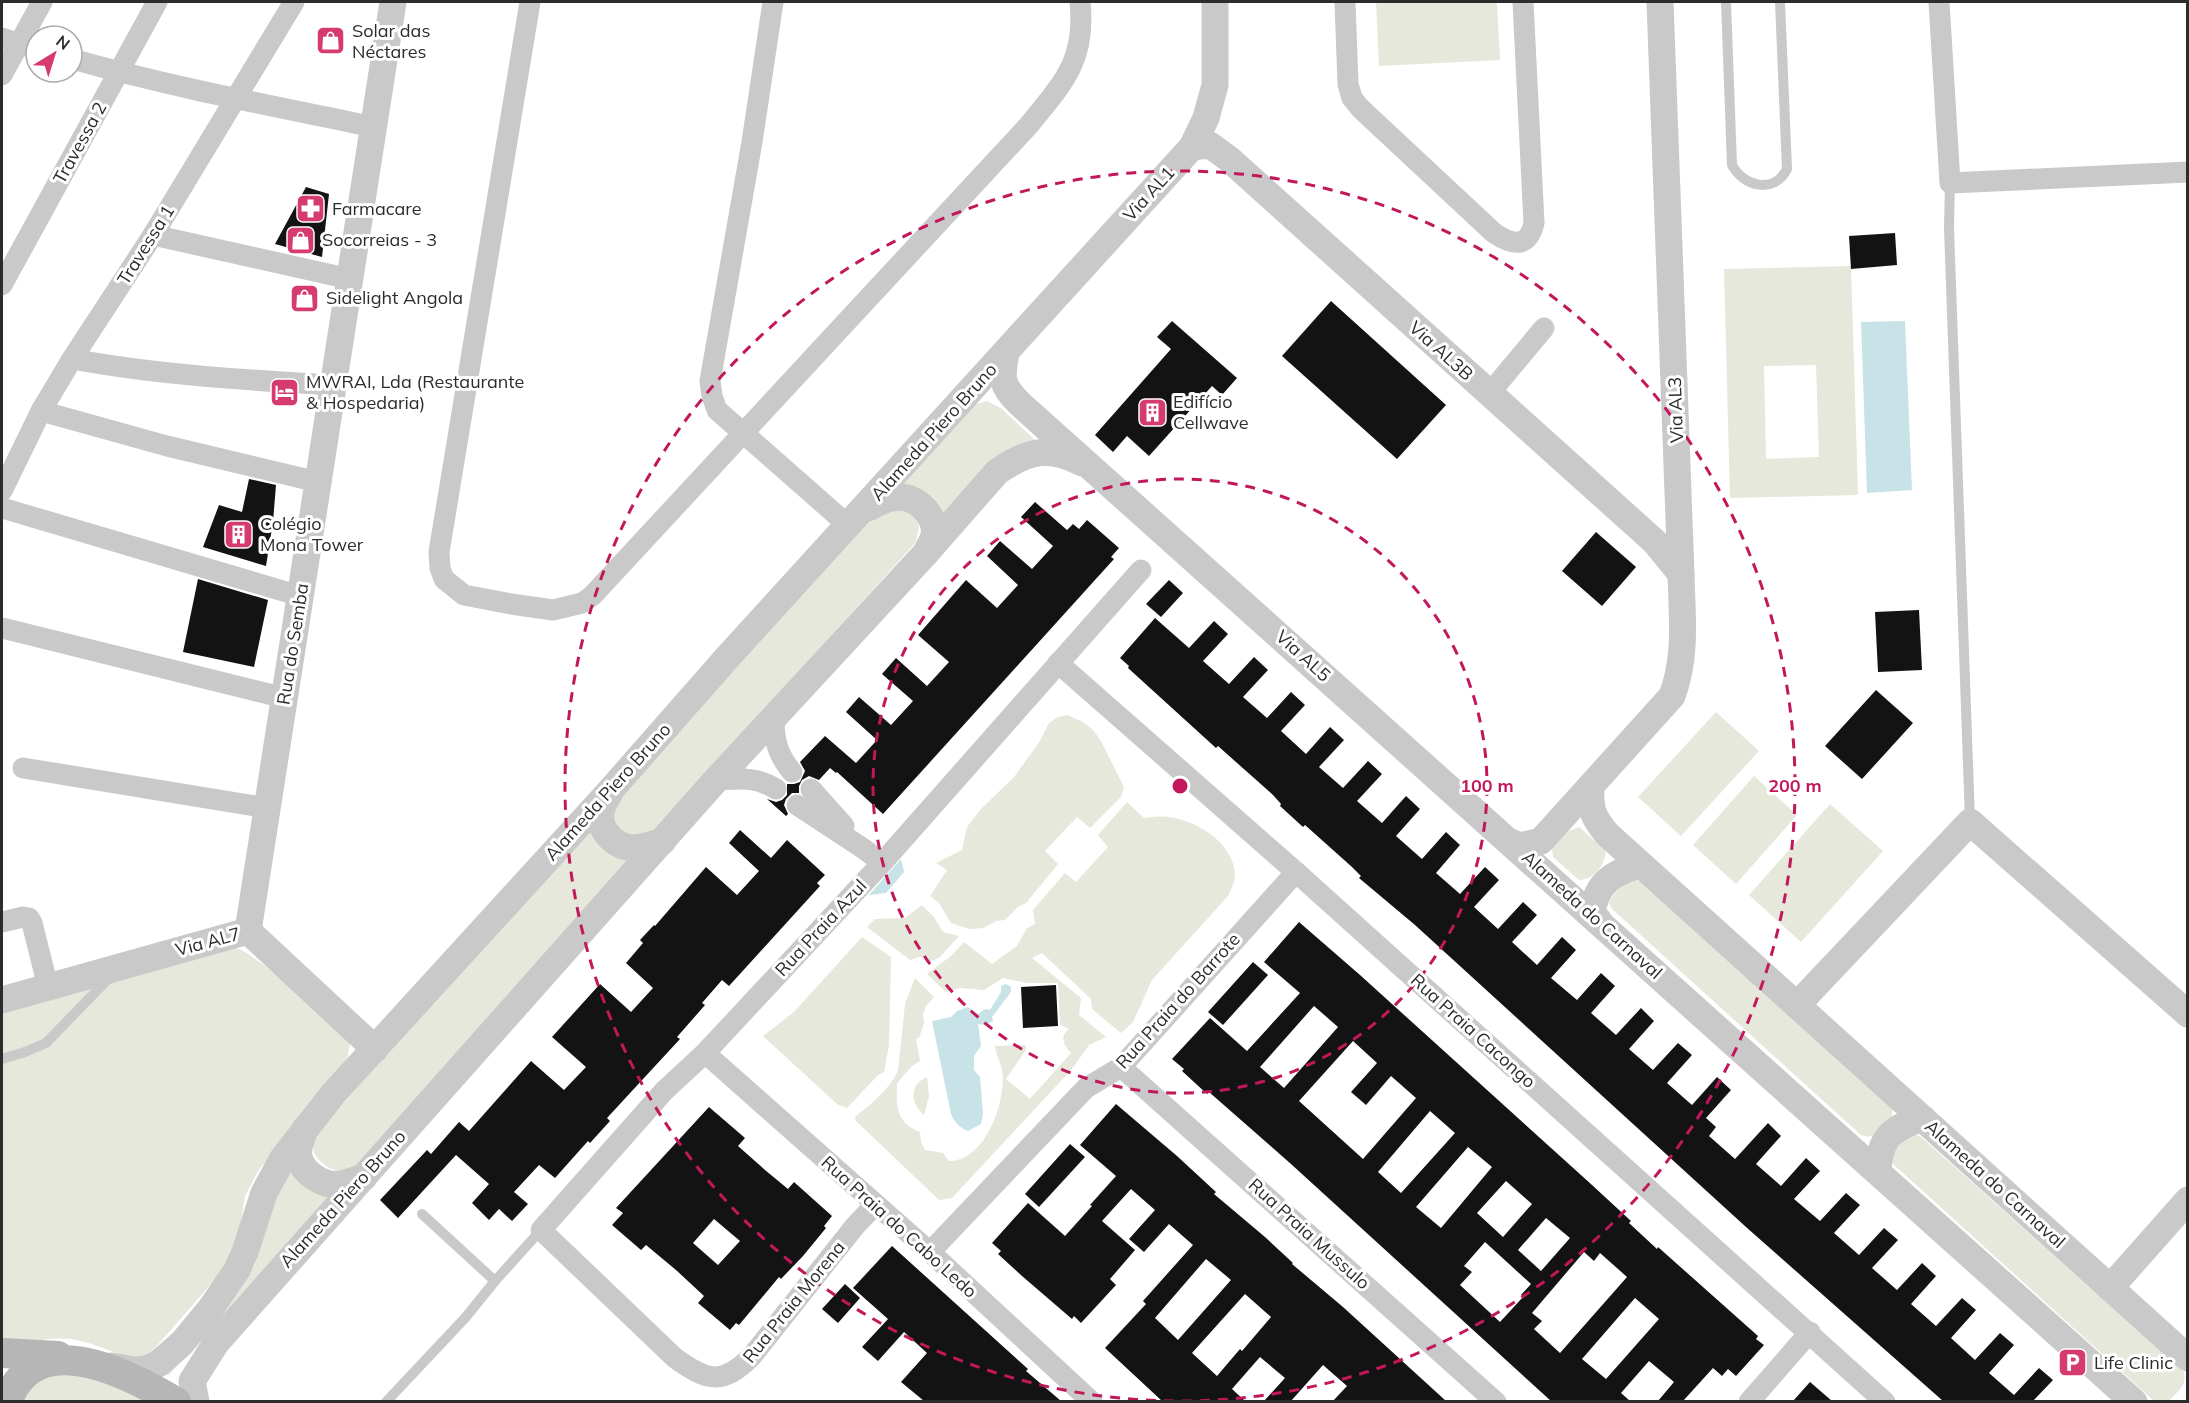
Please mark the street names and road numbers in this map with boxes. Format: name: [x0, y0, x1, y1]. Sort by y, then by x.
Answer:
street label: Travessa 2: [48, 98, 111, 188]
street label: Via AL1: [1118, 161, 1179, 226]
street label: Travessa 1: [112, 200, 179, 289]
street label: Via AL3B: [1404, 316, 1478, 385]
street label: Alameda Piero Bruno: [866, 358, 1002, 505]
street label: Via AL3: [1663, 377, 1688, 443]
street label: Rua do Semba: [272, 582, 313, 706]
street label: Via AL5: [1271, 625, 1336, 686]
street label: Alameda Piero Bruno: [540, 718, 676, 865]
street label: Alameda do Carnaval: [1517, 846, 1667, 984]
street label: Rua Praia Azul: [770, 874, 871, 981]
street label: Via AL7: [173, 922, 243, 961]
street label: Rua Praia do Barrote: [1111, 928, 1245, 1073]
street label: Rua Praia Cacongo: [1406, 968, 1541, 1093]
street label: Alameda do Carnaval: [1920, 1115, 2070, 1253]
street label: Alameda Piero Bruno: [275, 1125, 411, 1272]
street label: Rua Praia do Cabo Ledo: [817, 1151, 982, 1303]
street label: Rua Praia Mussulo: [1244, 1173, 1375, 1294]
street label: Rua Praia Morena: [737, 1236, 850, 1367]

